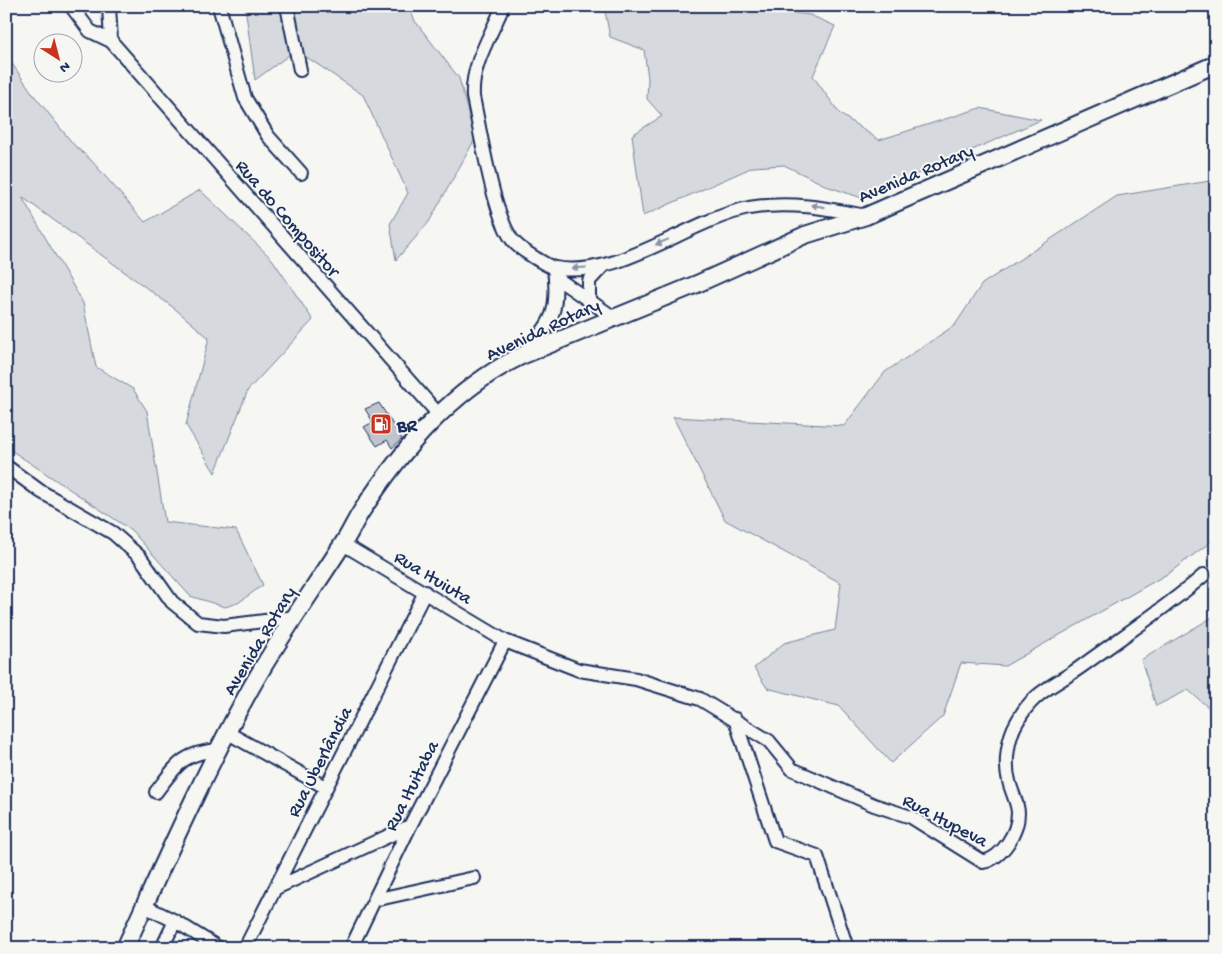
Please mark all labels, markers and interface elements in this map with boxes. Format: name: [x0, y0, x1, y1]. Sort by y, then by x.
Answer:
north arrow: [32, 32, 82, 82]
text: N: [55, 57, 73, 76]
street label: Avenida Rotary: [855, 140, 978, 210]
street label: Rua do Compositor: [229, 156, 345, 284]
one-way arrow: [810, 202, 826, 210]
one-way arrow: [655, 238, 669, 246]
one-way arrow: [570, 265, 586, 273]
street label: Avenida Rotary: [483, 295, 605, 368]
fuel station icon: BR: [369, 412, 393, 436]
place label: BR: [396, 416, 418, 439]
street label: Rua Ituiuta: [389, 547, 476, 612]
street label: Avenida Rotary: [219, 583, 303, 700]
street label: Rua Uberlândia: [283, 702, 359, 822]
street label: Rua Ituitaba: [381, 736, 446, 836]
street label: Rua Itupeva: [898, 790, 992, 855]

